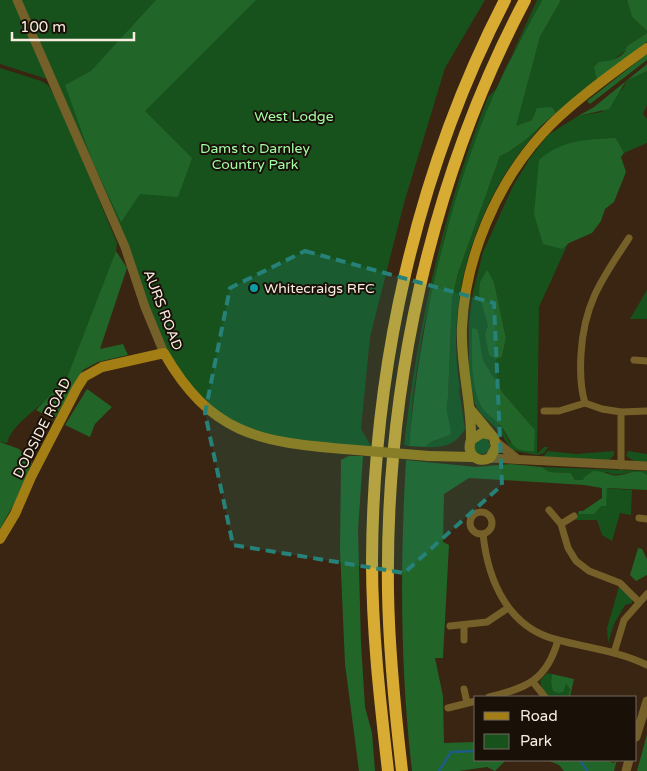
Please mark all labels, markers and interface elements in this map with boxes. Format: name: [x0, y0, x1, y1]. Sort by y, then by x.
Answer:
scale bar: [12, 10, 135, 42]
text: 100 m: [20, 18, 66, 36]
park label: West Lodge: [254, 108, 334, 125]
park label: Dams to Darnley Country Park: [200, 140, 310, 173]
street label: AURS ROAD: [140, 267, 186, 353]
place label: Whitecraigs RFC: [264, 280, 375, 297]
marker: Whitecraigs RFC: [248, 282, 260, 294]
street label: DODSIDE ROAD: [9, 375, 75, 481]
legend: [474, 696, 637, 761]
text: Road: [520, 707, 558, 725]
text: Park: [520, 732, 552, 750]

